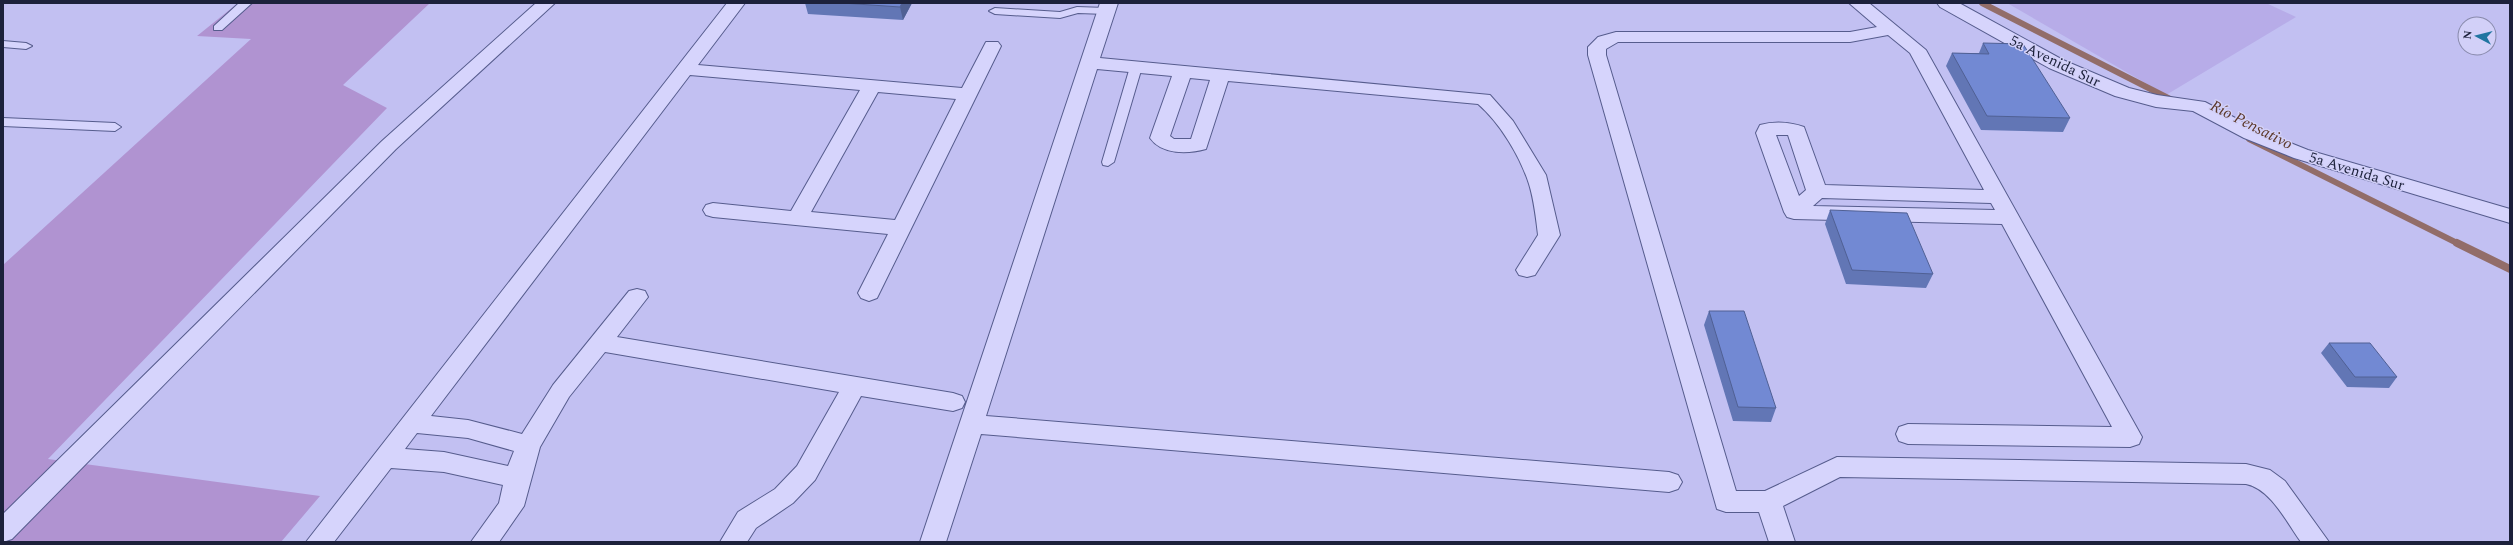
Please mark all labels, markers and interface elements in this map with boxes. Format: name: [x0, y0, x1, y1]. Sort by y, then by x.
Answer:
north arrow: [2457, 16, 2497, 56]
street label: 5a Avenida Sur: [2005, 29, 2104, 93]
text: N: [2459, 29, 2477, 40]
water label: Río Pensativo: [2206, 94, 2297, 156]
street label: 5a Avenida Sur: [2306, 146, 2408, 197]

